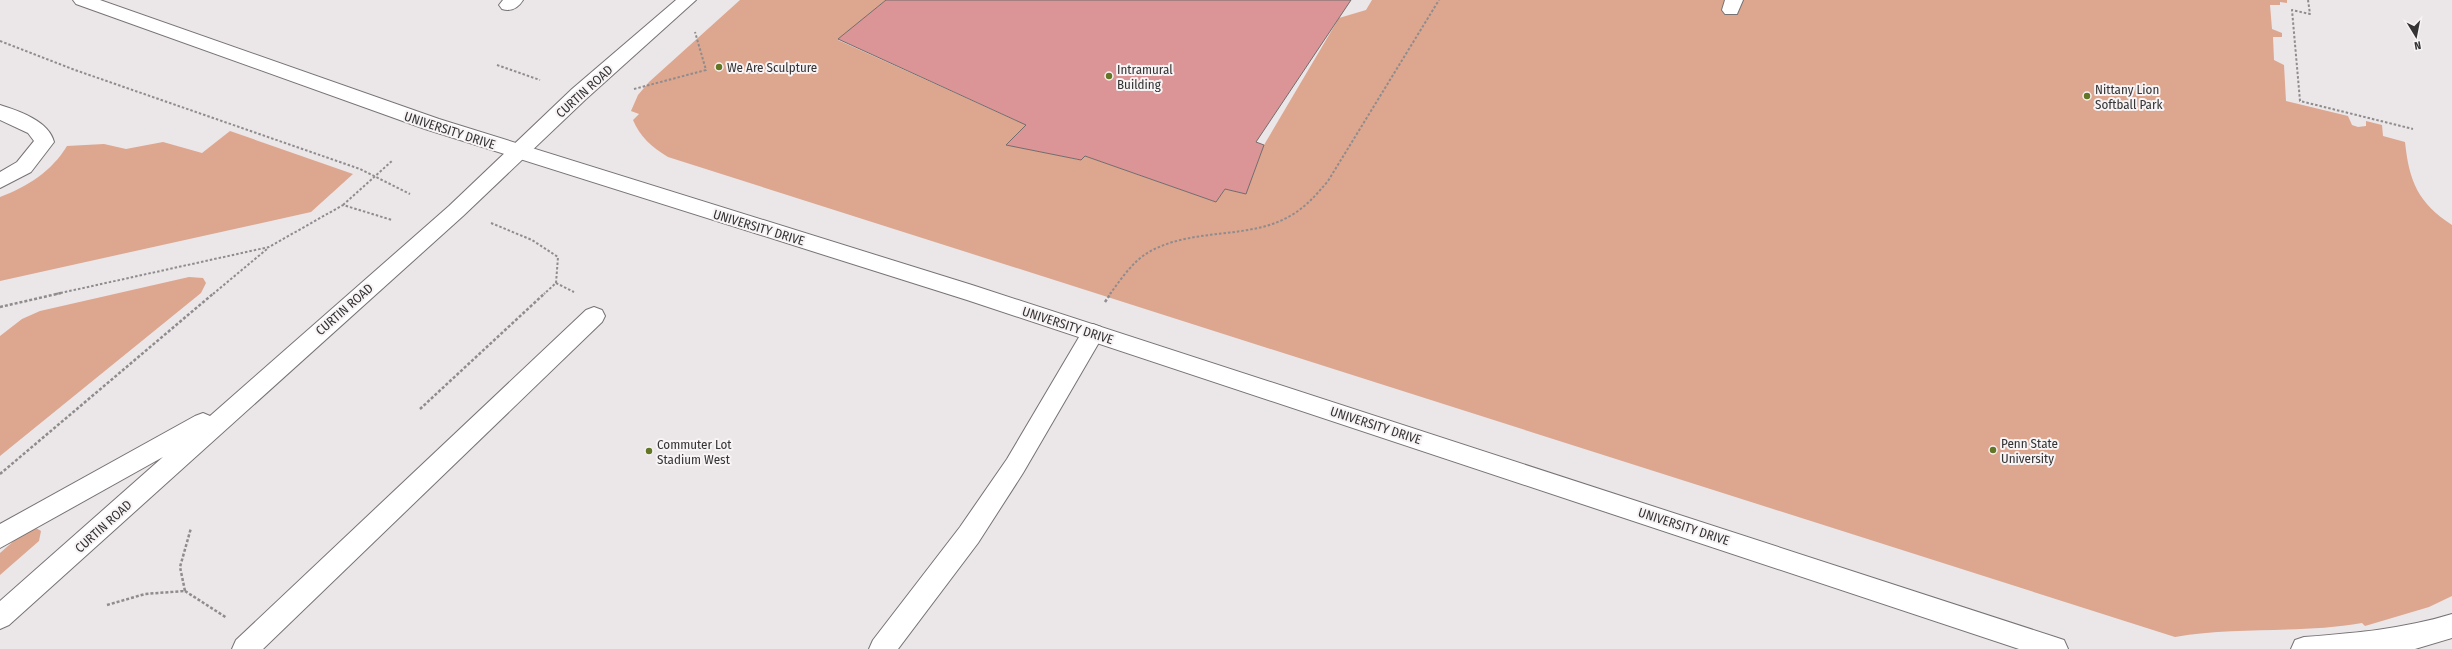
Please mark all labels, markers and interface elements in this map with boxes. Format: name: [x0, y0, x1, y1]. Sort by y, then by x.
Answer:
north arrow: [2396, 16, 2436, 56]
text: N: [2413, 38, 2422, 52]
place label: We Are Sculpture: [727, 60, 817, 75]
street label: CURTIN ROAD: [553, 62, 616, 121]
marker: We Are Sculpture: [714, 62, 724, 72]
place label: Intramural Building: [1117, 62, 1173, 92]
marker: Intramural Building: [1104, 71, 1114, 81]
place label: Nittany Lion Softball Park: [2095, 82, 2164, 112]
marker: Nittany Lion Softball Park: [2082, 91, 2092, 101]
street label: UNIVERSITY DRIVE: [402, 109, 497, 152]
street label: UNIVERSITY DRIVE: [711, 206, 806, 249]
street label: CURTIN ROAD: [313, 281, 376, 338]
street label: UNIVERSITY DRIVE: [1020, 304, 1115, 347]
street label: UNIVERSITY DRIVE: [1328, 404, 1423, 447]
place label: Penn State University: [2001, 436, 2058, 466]
place label: Commuter Lot Stadium West: [657, 437, 732, 467]
marker: Penn State University: [1988, 445, 1998, 455]
marker: Commuter Lot Stadium West: [644, 446, 654, 456]
street label: CURTIN ROAD: [72, 497, 135, 556]
street label: UNIVERSITY DRIVE: [1636, 505, 1731, 548]

